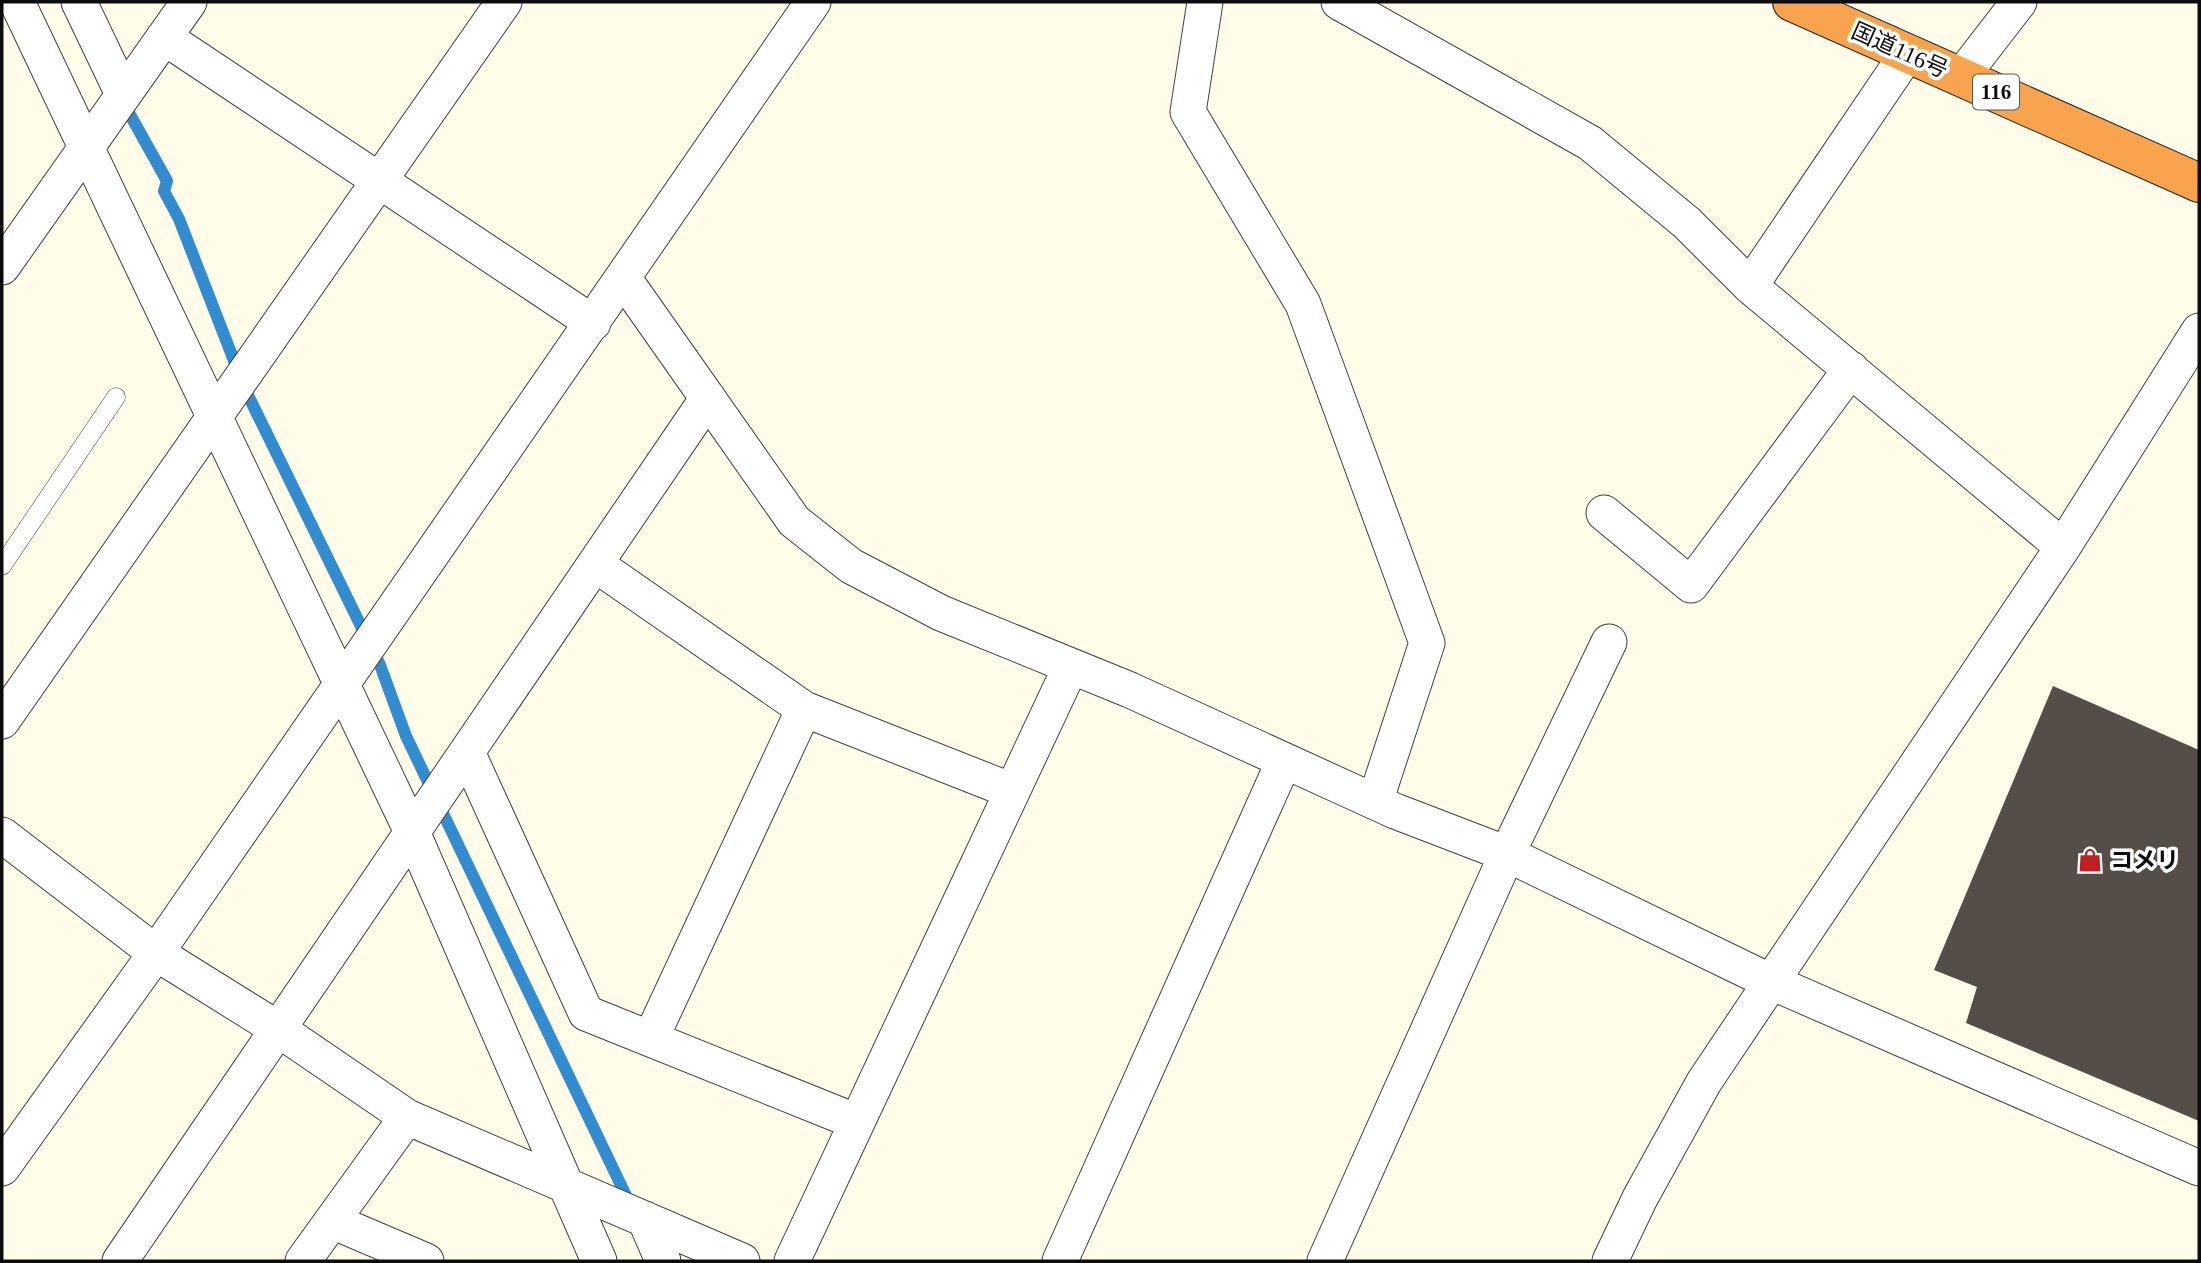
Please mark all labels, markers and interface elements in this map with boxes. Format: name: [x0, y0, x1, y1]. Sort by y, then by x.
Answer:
street label: 国道116号: [1848, 18, 1952, 83]
road number: 116: [1973, 74, 2019, 110]
shop icon: コメリ: [2076, 846, 2104, 874]
place label: コメリ: [2110, 848, 2179, 873]

